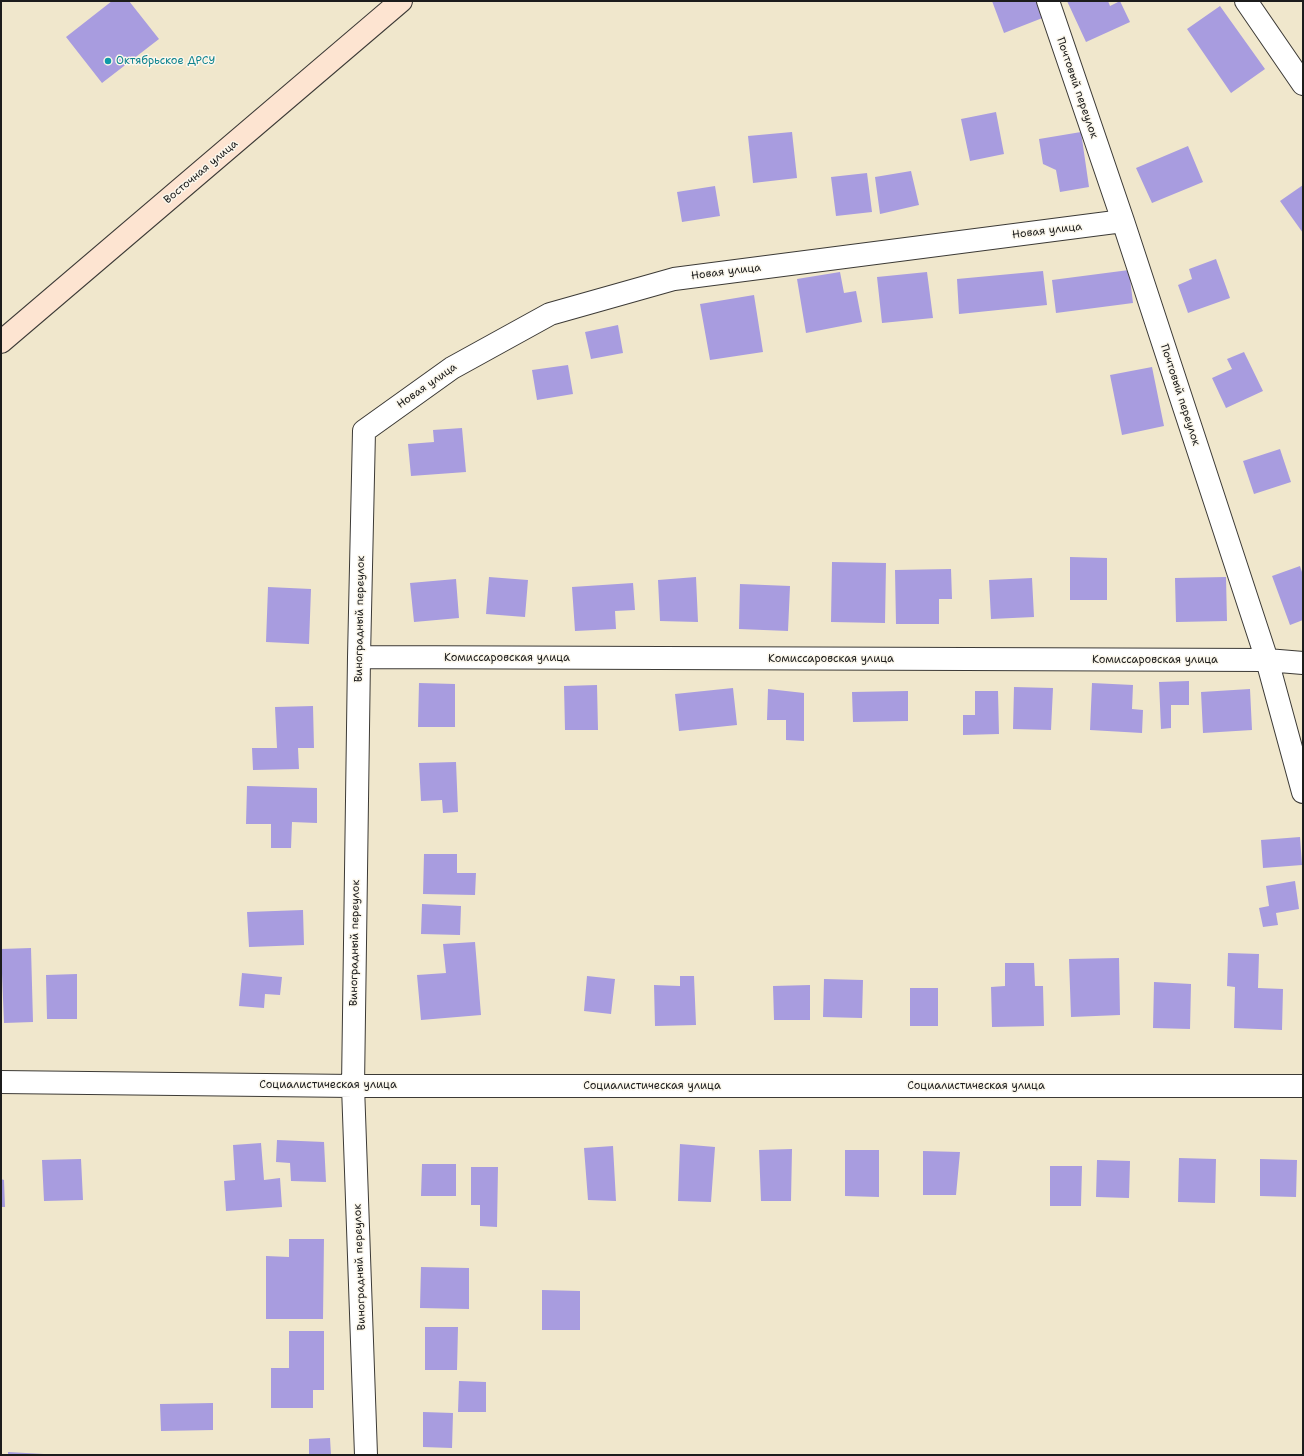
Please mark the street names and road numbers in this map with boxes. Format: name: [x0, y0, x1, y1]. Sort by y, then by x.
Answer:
street label: Почтовый переулок: [1053, 36, 1101, 140]
street label: Восточная улица: [161, 137, 241, 207]
street label: Новая улица: [1011, 220, 1083, 242]
street label: Новая улица: [690, 261, 762, 283]
street label: Почтовый переулок: [1157, 342, 1203, 448]
street label: Новая улица: [394, 360, 460, 412]
street label: Виноградный переулок: [352, 556, 368, 682]
street label: Комиссаровская улица: [444, 651, 570, 665]
street label: Комиссаровская улица: [768, 652, 894, 666]
street label: Комиссаровская улица: [1092, 653, 1218, 667]
street label: Виноградный переулок: [347, 880, 363, 1006]
street label: Социалистическая улица: [259, 1078, 397, 1092]
street label: Социалистическая улица: [583, 1079, 721, 1093]
street label: Социалистическая улица: [907, 1079, 1045, 1093]
street label: Виноградный переулок: [351, 1204, 369, 1330]

